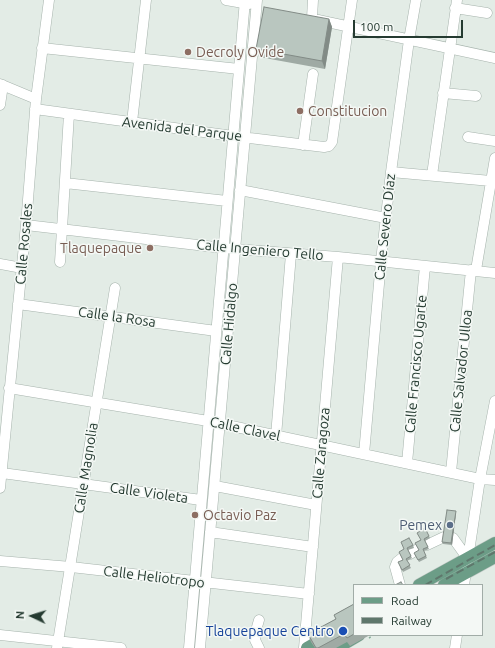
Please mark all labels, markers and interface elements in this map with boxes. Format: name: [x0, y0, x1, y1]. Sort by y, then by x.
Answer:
scale bar: [355, 12, 465, 38]
text: 100 m: [360, 20, 393, 33]
place label: Decroly Ovide: [196, 44, 284, 60]
marker: Decroly Ovide: [183, 47, 193, 57]
place label: Constitucion: [308, 103, 387, 119]
marker: Constitucion: [295, 106, 305, 116]
street label: Avenida del Parque: [121, 113, 243, 145]
street label: Calle Severo Díaz: [371, 173, 399, 281]
street label: Calle Rosales: [12, 203, 36, 285]
street label: Calle Ingeniero Tello: [196, 236, 324, 264]
place label: Tlaquepaque: [60, 240, 142, 256]
marker: Tlaquepaque: [145, 243, 155, 253]
street label: Calle Hidalgo: [217, 282, 241, 366]
street label: Calle Francisco Ugarte: [402, 294, 430, 434]
street label: Calle la Rosa: [77, 303, 157, 331]
street label: Calle Salvador Ulloa: [446, 309, 476, 433]
street label: Calle Zaragoza: [309, 407, 333, 499]
street label: Calle Clavel: [208, 413, 282, 445]
street label: Calle Magnolia: [71, 421, 101, 515]
street label: Calle Violeta: [109, 479, 189, 507]
place label: Octavio Paz: [203, 507, 277, 523]
marker: Octavio Paz: [190, 510, 200, 520]
place label: Pemex: [399, 517, 442, 533]
marker: Pemex: [445, 520, 455, 530]
street label: Calle Heliotropo: [102, 562, 206, 592]
legend: [353, 584, 483, 636]
text: Road: [391, 594, 419, 607]
north arrow: [12, 596, 52, 636]
text: N: [14, 611, 26, 620]
text: Railway: [391, 614, 432, 627]
place label: Tlaquepaque Centro: [206, 623, 334, 639]
marker: Tlaquepaque Centro: [337, 625, 349, 637]

